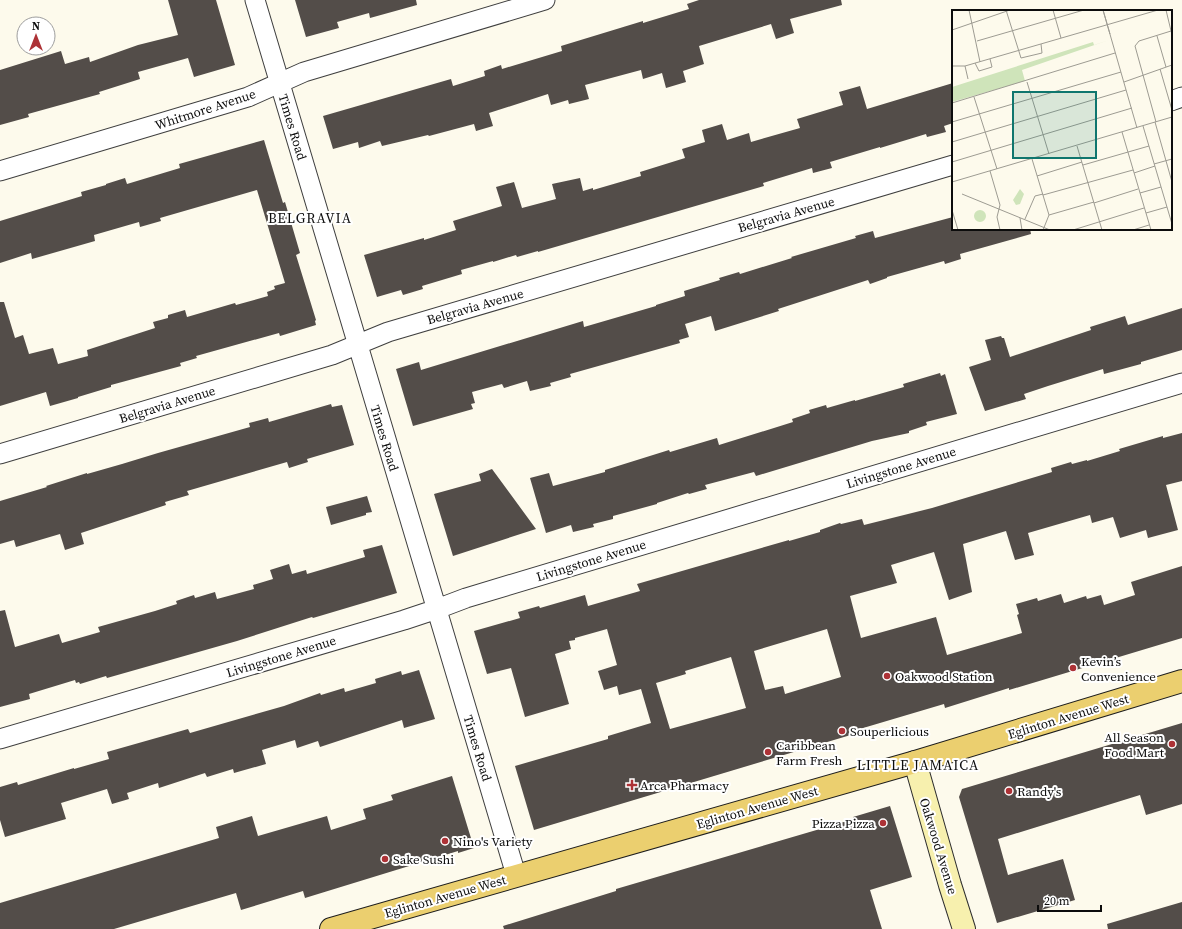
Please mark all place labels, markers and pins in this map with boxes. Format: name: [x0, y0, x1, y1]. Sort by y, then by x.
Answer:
place label: Kevin’s Convenience: [1081, 653, 1156, 685]
marker: Kevin’s Convenience: [1068, 663, 1078, 673]
place label: Oakwood Station: [895, 668, 993, 685]
marker: Oakwood Station: [882, 671, 892, 681]
place label: Souperlicious: [850, 723, 929, 740]
marker: Souperlicious: [837, 726, 847, 736]
place label: All Season Food Mart: [1104, 729, 1165, 761]
place label: Caribbean Farm Fresh: [776, 737, 843, 769]
marker: All Season Food Mart: [1167, 739, 1177, 749]
marker: Caribbean Farm Fresh: [763, 747, 773, 757]
place label: Arca Pharmacy: [640, 777, 729, 794]
marker: Arca Pharmacy: [627, 780, 637, 790]
place label: Randy's: [1017, 783, 1062, 800]
marker: Randy's: [1004, 786, 1014, 796]
place label: Pizza Pizza: [812, 815, 875, 832]
marker: Pizza Pizza: [878, 818, 888, 828]
place label: Nino's Variety: [453, 833, 533, 850]
marker: Nino's Variety: [440, 836, 450, 846]
place label: Sake Sushi: [393, 851, 454, 868]
marker: Sake Sushi: [380, 854, 390, 864]

